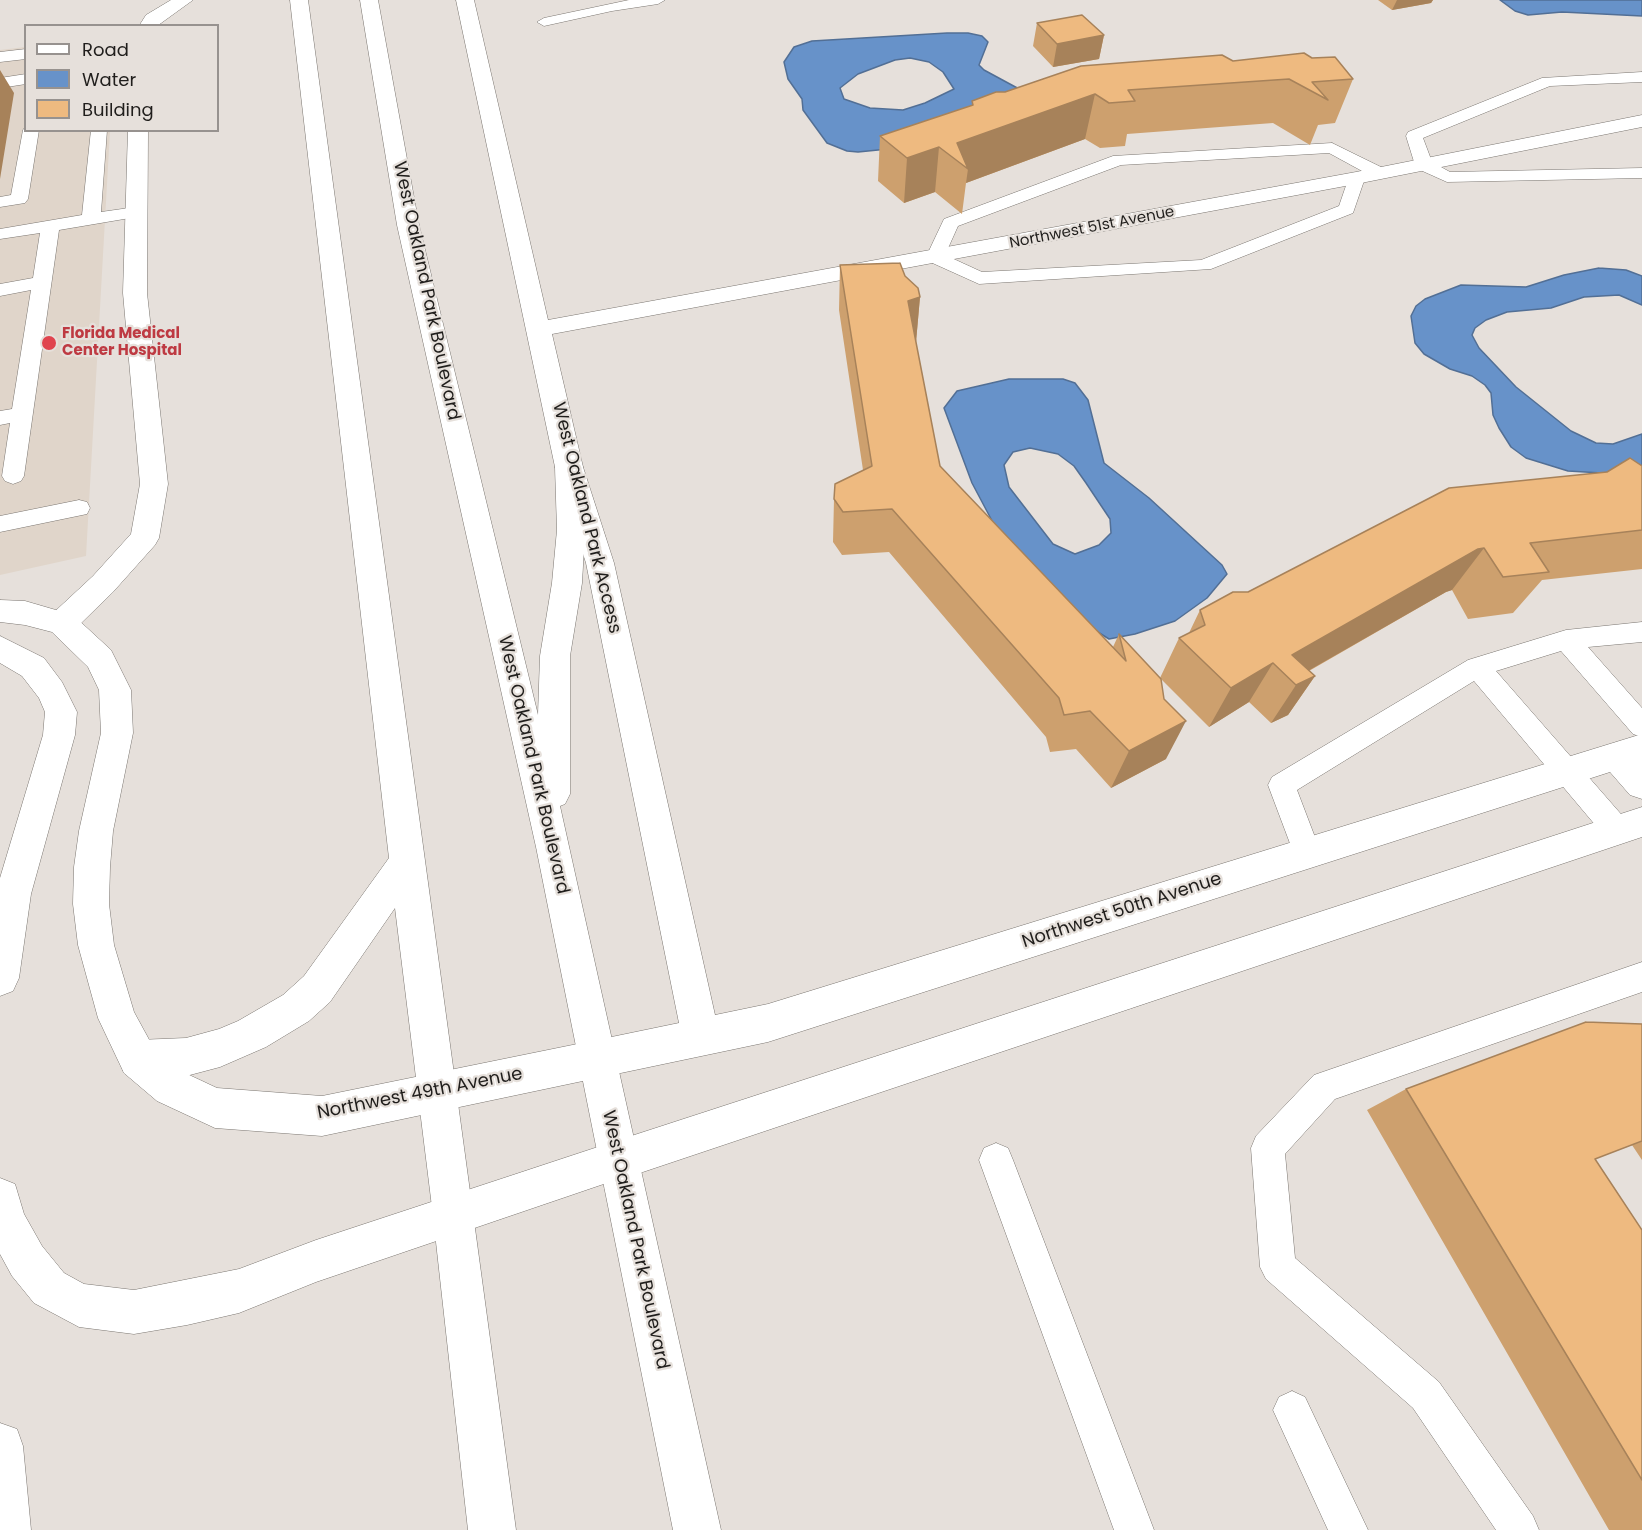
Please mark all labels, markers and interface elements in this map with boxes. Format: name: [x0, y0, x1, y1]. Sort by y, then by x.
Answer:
legend: [24, 24, 219, 132]
text: Road: [82, 37, 129, 62]
text: Water: [82, 67, 136, 92]
text: Building: [82, 97, 154, 122]
street label: West Oakland Park Boulevard: [388, 159, 464, 423]
street label: Northwest 51st Avenue: [1008, 203, 1176, 253]
place label: Florida Medical Center Hospital: [62, 325, 182, 360]
marker: Florida Medical Center Hospital: [40, 334, 58, 352]
street label: West Oakland Park Access: [547, 400, 625, 636]
street label: West Oakland Park Boulevard: [493, 634, 573, 896]
street label: Northwest 50th Avenue: [1019, 868, 1225, 954]
street label: Northwest 49th Avenue: [315, 1063, 525, 1125]
street label: West Oakland Park Boulevard: [597, 1108, 673, 1372]

